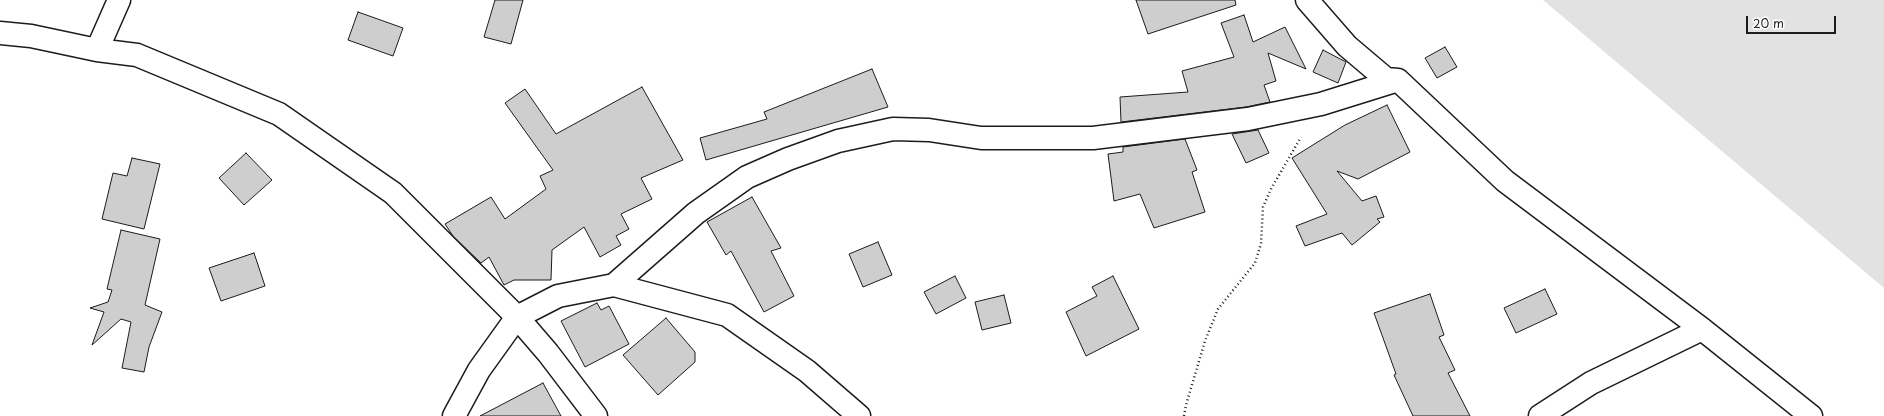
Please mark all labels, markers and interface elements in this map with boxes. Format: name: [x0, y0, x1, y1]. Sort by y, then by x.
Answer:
scale bar: [1748, 8, 1838, 34]
text: 20 m: [1753, 14, 1784, 32]

